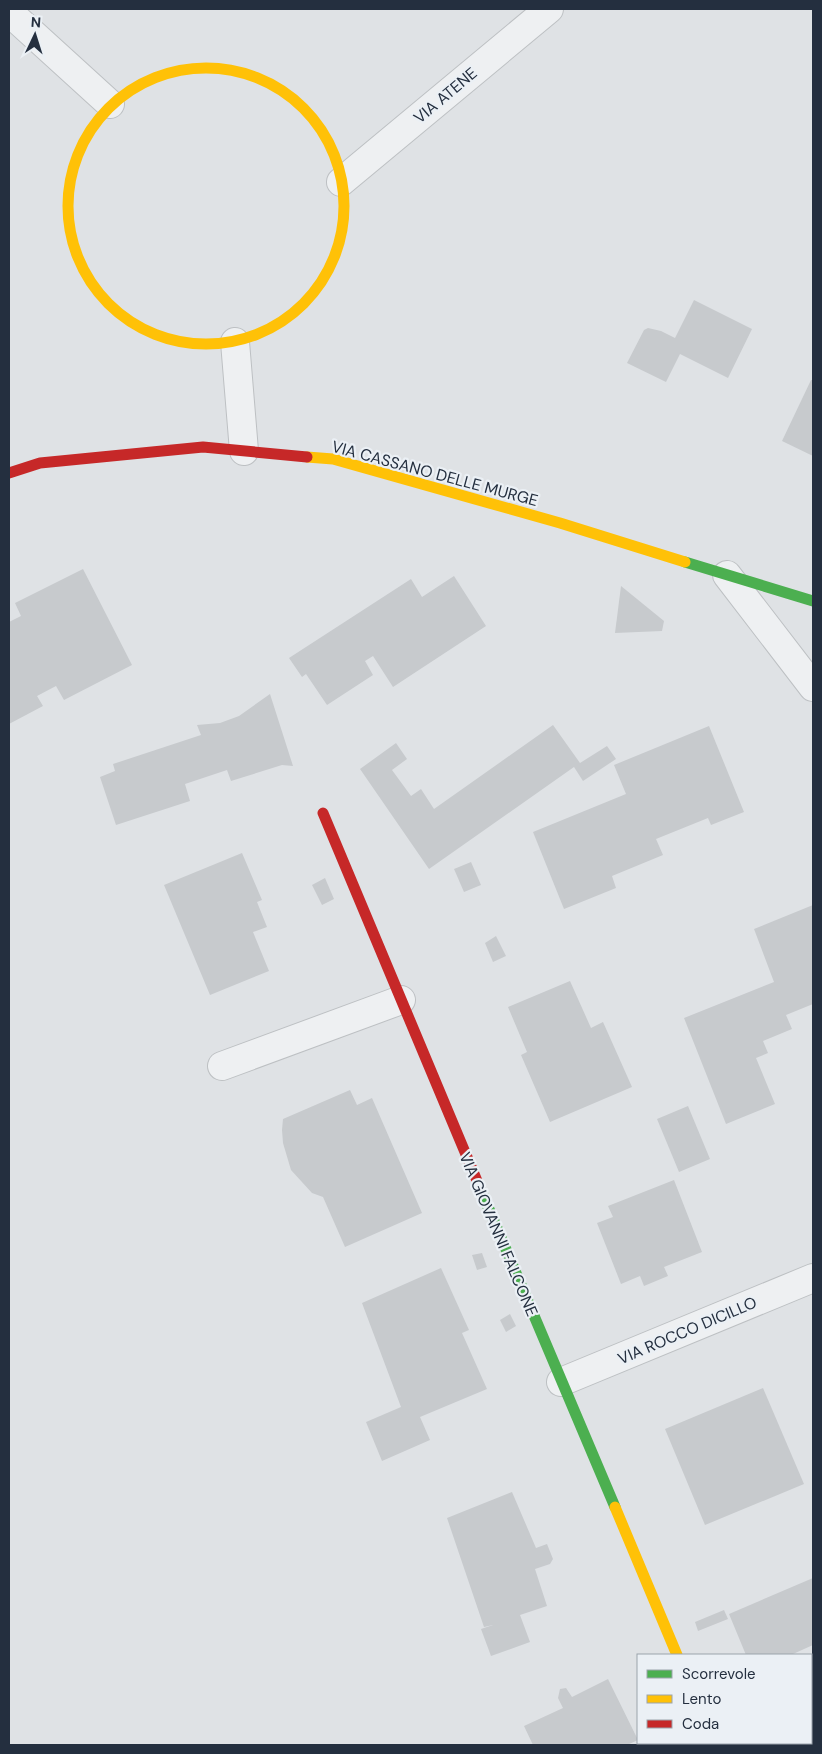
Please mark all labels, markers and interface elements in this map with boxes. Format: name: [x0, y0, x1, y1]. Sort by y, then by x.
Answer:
north arrow: [10, 10, 60, 60]
text: N: [30, 13, 42, 31]
street label: VIA ATENE: [409, 63, 481, 128]
street label: VIA CASSANO DELLE MURGE: [329, 436, 540, 511]
street label: VIA GIOVANNI FALCONE: [454, 1149, 543, 1320]
street label: VIA ROCCO DICILLO: [615, 1292, 760, 1369]
legend: [637, 1654, 812, 1744]
text: Scorrevole: [682, 1664, 756, 1684]
text: Lento: [682, 1689, 721, 1709]
text: Coda: [682, 1714, 719, 1734]

